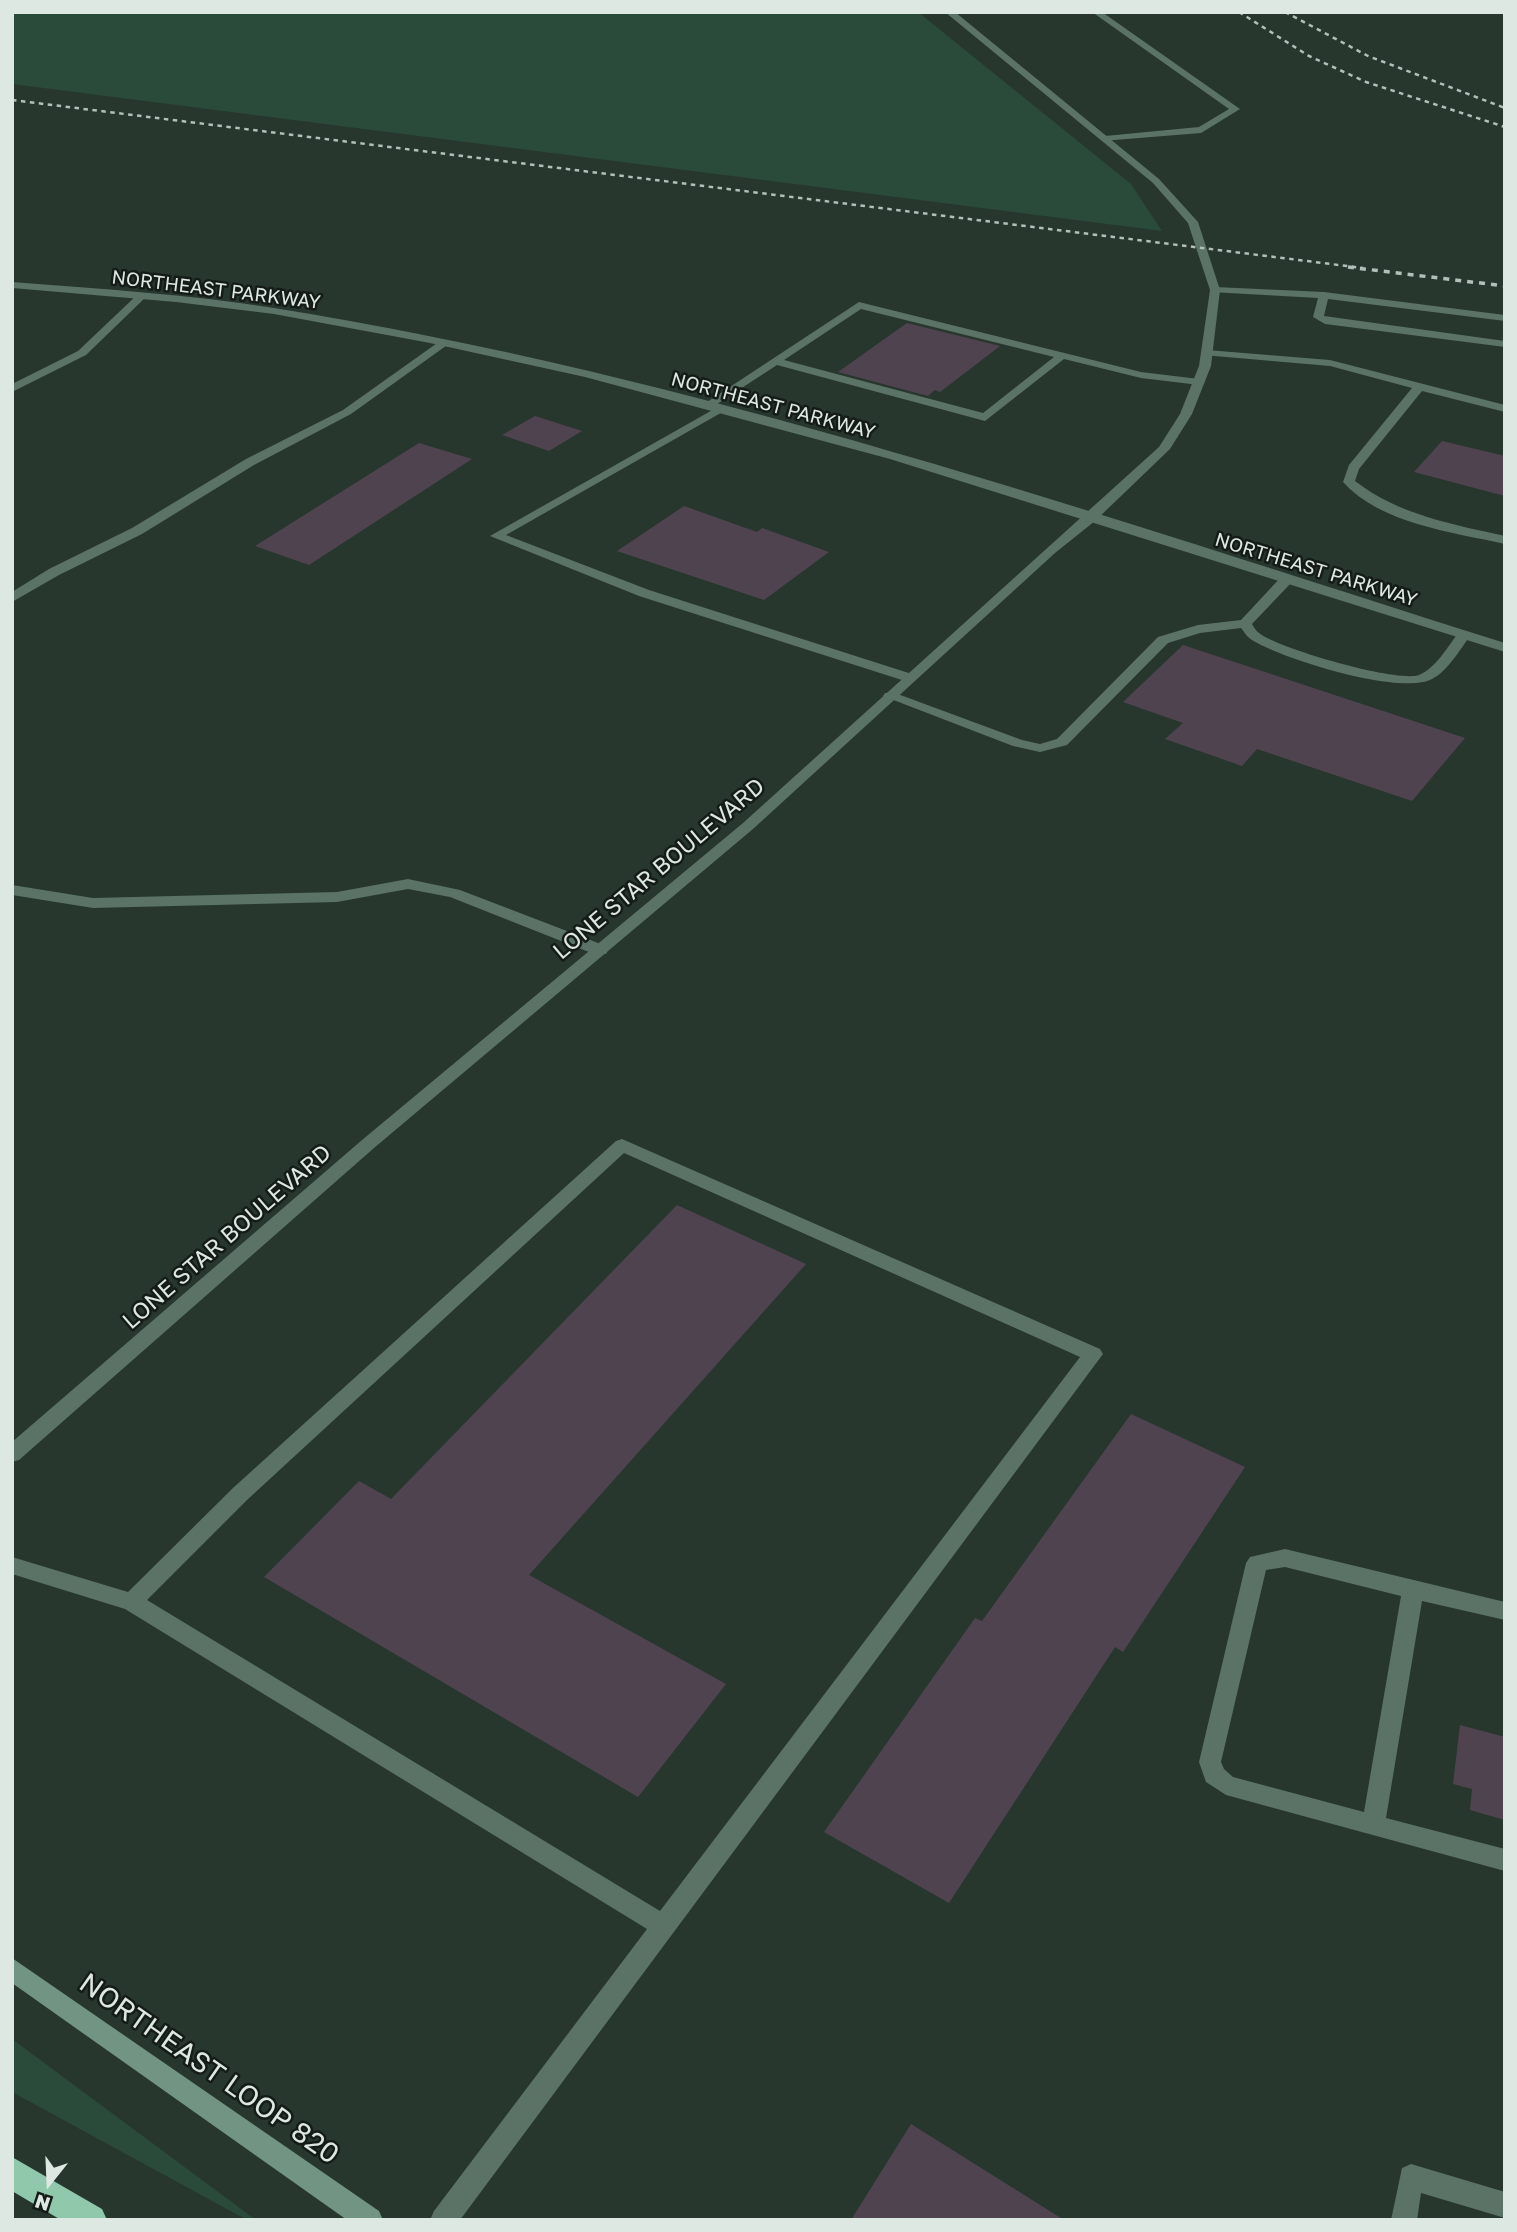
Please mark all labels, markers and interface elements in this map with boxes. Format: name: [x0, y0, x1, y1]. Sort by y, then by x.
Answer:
street label: NORTHEAST PARKWAY: [110, 266, 322, 314]
street label: NORTHEAST PARKWAY: [669, 368, 877, 444]
street label: NORTHEAST PARKWAY: [1212, 528, 1420, 612]
street label: LONE STAR BOULEVARD: [548, 773, 770, 965]
street label: LONE STAR BOULEVARD: [117, 1139, 337, 1335]
street label: NORTHEAST LOOP 820: [73, 1967, 345, 2171]
north arrow: [14, 2148, 84, 2218]
text: N: [32, 2190, 53, 2217]

